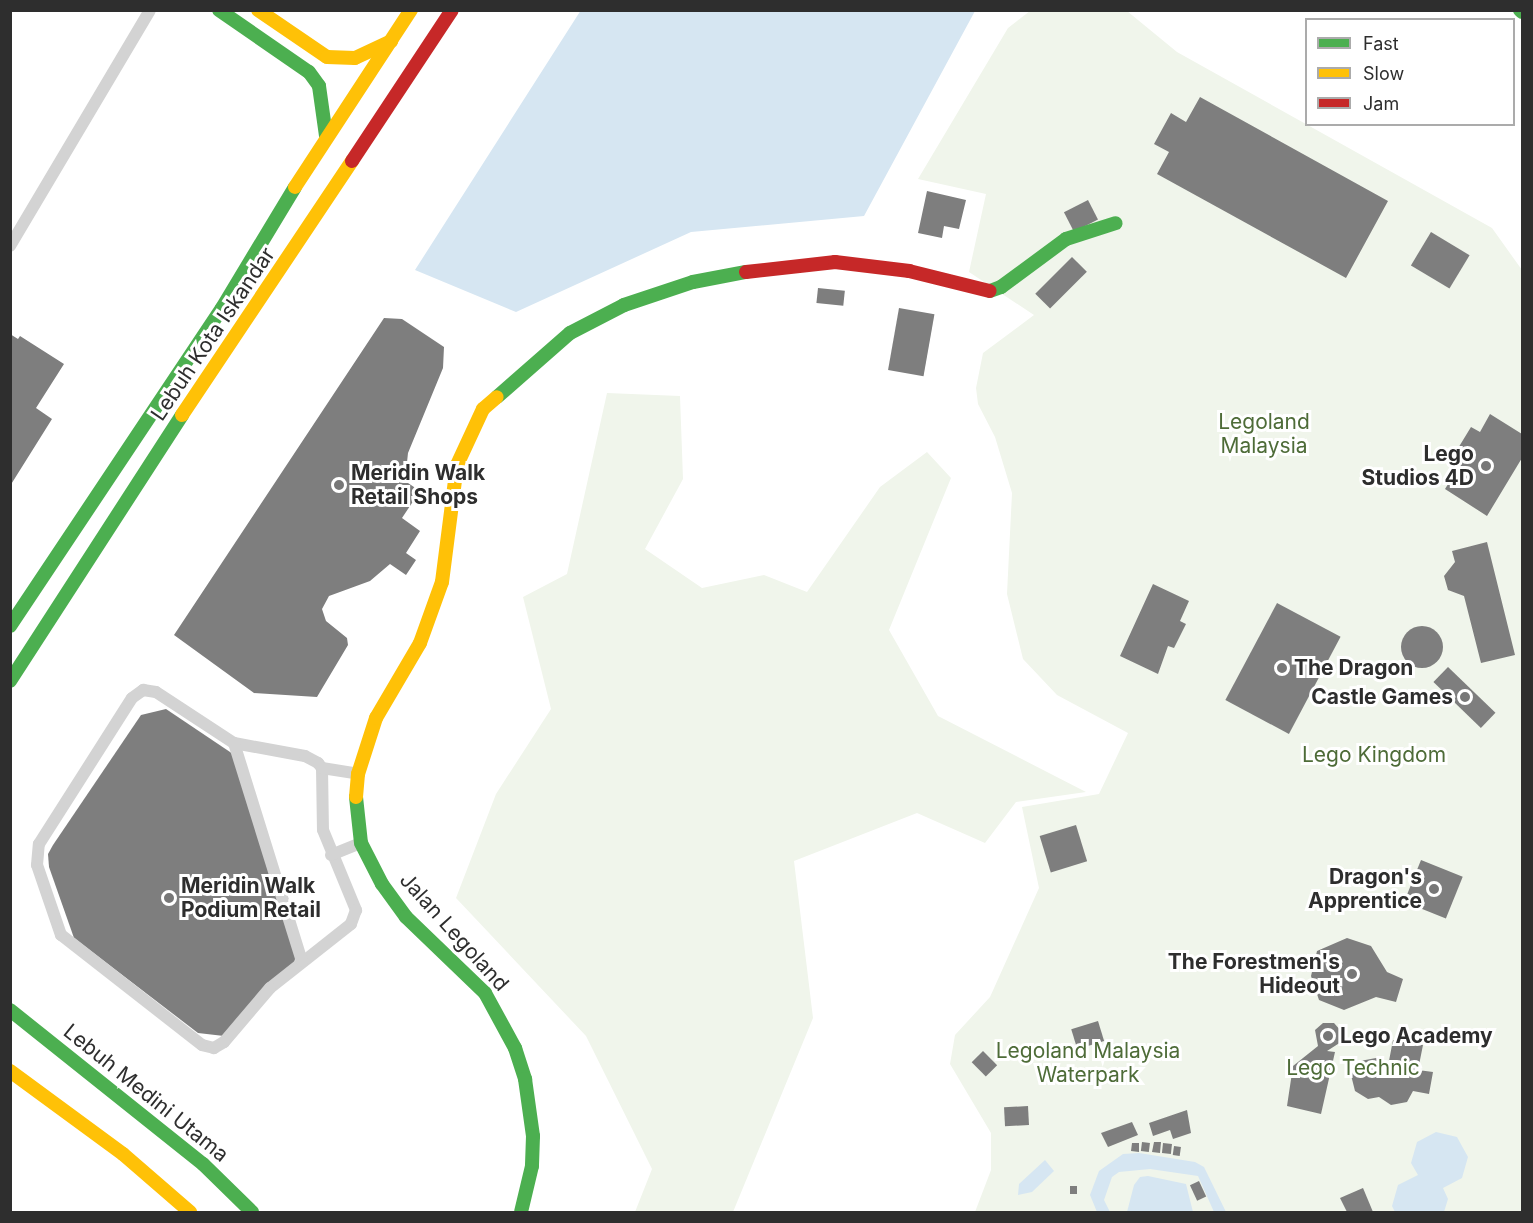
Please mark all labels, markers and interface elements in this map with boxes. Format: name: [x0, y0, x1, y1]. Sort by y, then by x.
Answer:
legend: [1305, 18, 1515, 126]
text: Fast: [1363, 33, 1399, 54]
text: Slow: [1363, 63, 1404, 84]
text: Jam: [1363, 93, 1399, 114]
street label: Lebuh Kota Iskandar: [146, 243, 280, 425]
park label: Legoland Malaysia: [1218, 409, 1310, 459]
place label: Lego Studios 4D: [1362, 441, 1474, 491]
marker: Lego Studios 4D: [1479, 459, 1493, 473]
place label: Meridin Walk Retail Shops: [351, 460, 485, 510]
marker: Meridin Walk Retail Shops: [332, 478, 346, 492]
place label: The Dragon: [1294, 655, 1413, 681]
marker: The Dragon: [1275, 661, 1289, 675]
place label: Castle Games: [1311, 684, 1453, 710]
marker: Castle Games: [1458, 690, 1472, 704]
park label: Lego Kingdom: [1302, 742, 1446, 768]
place label: Dragon's Apprentice: [1308, 864, 1422, 914]
street label: Jalan Legoland: [394, 868, 514, 996]
place label: Meridin Walk Podium Retail: [181, 873, 321, 923]
marker: Dragon's Apprentice: [1427, 882, 1441, 896]
marker: Meridin Walk Podium Retail: [162, 891, 176, 905]
place label: The Forestmen's Hideout: [1168, 949, 1340, 999]
marker: The Forestmen's Hideout: [1345, 967, 1359, 981]
street label: Lebuh Medini Utama: [58, 1019, 234, 1167]
place label: Lego Academy: [1340, 1023, 1493, 1049]
marker: Lego Academy: [1321, 1029, 1335, 1043]
park label: Legoland Malaysia Waterpark: [996, 1038, 1180, 1088]
park label: Lego Technic: [1286, 1055, 1420, 1081]

